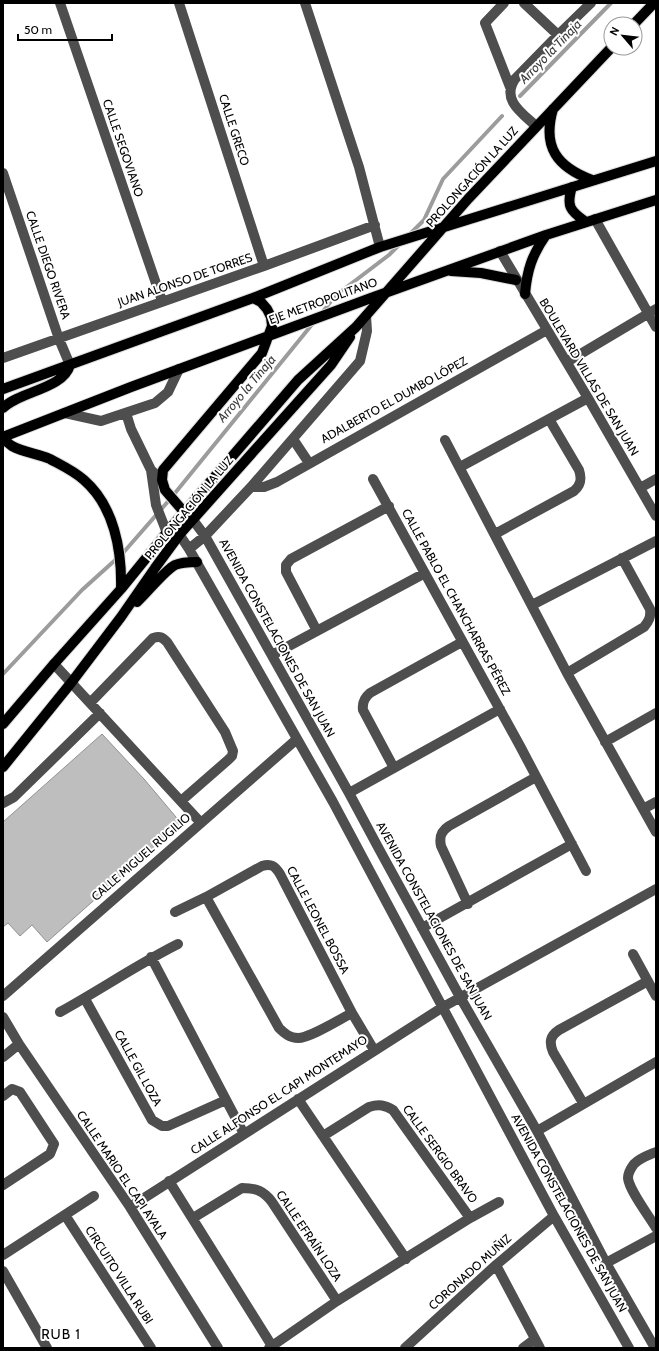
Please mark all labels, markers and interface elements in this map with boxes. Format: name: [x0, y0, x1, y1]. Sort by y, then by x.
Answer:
scale bar: [18, 16, 112, 42]
water label: Arroyo la Tinaja: [515, 16, 585, 88]
north arrow: [603, 16, 643, 56]
text: 50 m: [24, 22, 52, 37]
text: N: [606, 25, 622, 38]
street label: CALLE GRECO: [216, 92, 253, 168]
street label: CALLE SEGOVIANO: [100, 97, 147, 199]
street label: PROLONGACIÓN LA LUZ: [423, 123, 521, 230]
street label: CALLE DIEGO RIVERA: [23, 209, 74, 321]
street label: JUAN ALONSO DE TORRES: [115, 249, 254, 310]
street label: EJE METROPOLITANO: [267, 274, 379, 327]
street label: BOULEVARD VILLAS DE SAN JUAN: [536, 295, 642, 458]
water label: Arroyo la Tinaja: [213, 351, 279, 426]
street label: ADALBERTO EL DUMBO LÓPEZ: [318, 353, 470, 446]
street label: PROLONGACIÓN LA LUZ: [141, 453, 236, 562]
street label: CALLE PABLO EL CHANCHARRAS PÉREZ: [399, 506, 514, 698]
street label: AVENIDA CONSTELACIONES DE SAN JUAN: [216, 536, 338, 740]
street label: CALLE MIGUEL RUGILIO: [88, 810, 193, 904]
street label: AVENIDA CONSTELACIONES DE SAN JUAN: [373, 819, 495, 1023]
street label: CALLE LEONEL BOSSA: [284, 863, 353, 977]
street label: CALLE GIL LOZA: [111, 1027, 166, 1109]
street label: CALLE ALFONSO EL CAPI MONTEMAYO: [188, 1032, 370, 1157]
street label: CALLE SERGIO BRAVO: [400, 1102, 481, 1206]
street label: CALLE MARIO EL CAPI AYALA: [74, 1108, 171, 1242]
street label: AVENIDA CONSTELACIONES DE SAN JUAN: [508, 1111, 630, 1315]
street label: CALLE EFRAÍN LOZA: [273, 1187, 346, 1285]
street label: CIRCUITO VILLA RUBI: [82, 1223, 157, 1326]
street label: CORONADO MUÑIZ: [425, 1230, 514, 1313]
district label: RUB 1: [41, 1325, 81, 1343]

